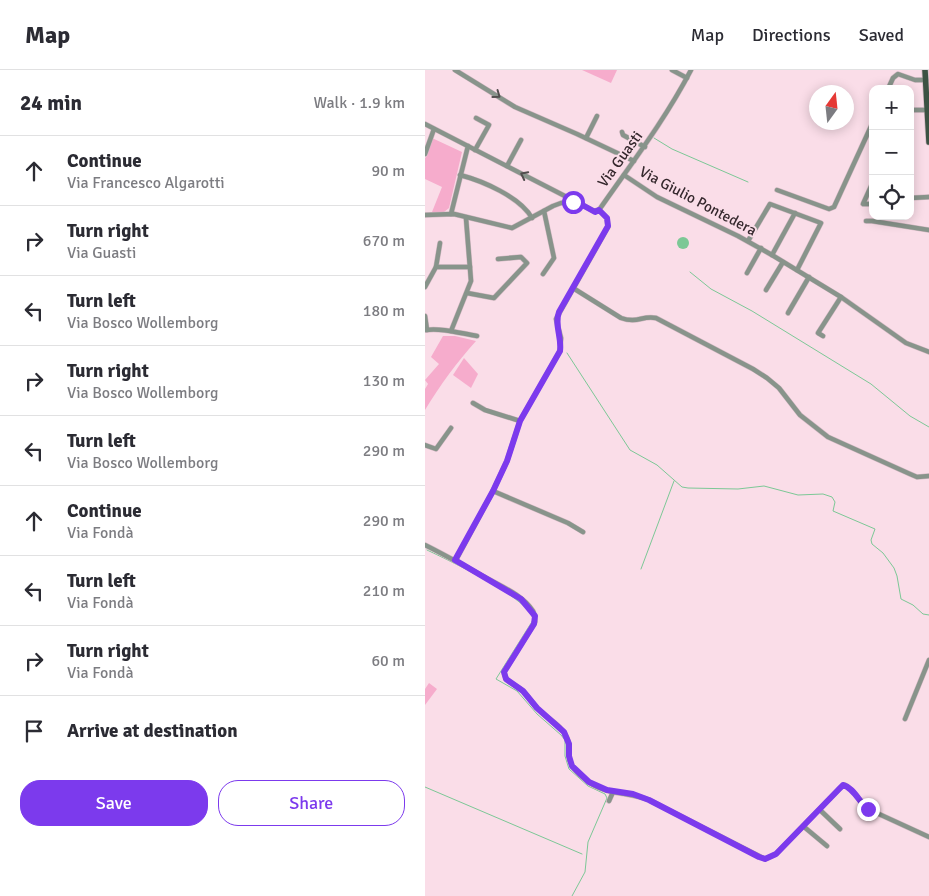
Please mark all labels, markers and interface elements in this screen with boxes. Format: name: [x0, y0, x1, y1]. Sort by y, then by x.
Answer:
text: Map: [25, 20, 70, 50]
text: Map: [691, 24, 724, 46]
text: Directions: [752, 24, 831, 46]
text: Saved: [859, 24, 904, 46]
north arrow: [809, 85, 854, 130]
map controls: [869, 85, 914, 220]
button: +: [869, 85, 914, 130]
one-way arrow: [491, 89, 501, 98]
text: 24 min: [20, 90, 82, 116]
text: Walk · 1.9 km: [313, 93, 405, 113]
street label: Via Guasti: [594, 127, 646, 191]
button: −: [869, 130, 914, 175]
text: Continue: [67, 149, 142, 173]
icon: ahead: [20, 157, 48, 185]
text: 90 m: [371, 161, 405, 181]
street label: Via Giulio Pontedera: [636, 162, 760, 240]
one-way arrow: [520, 171, 529, 181]
text: Via Francesco Algarotti: [67, 173, 225, 193]
button: locate: [869, 175, 914, 220]
route start: [562, 191, 585, 214]
text: Turn right: [67, 219, 149, 243]
icon: right: [20, 227, 48, 255]
text: 670 m: [363, 231, 405, 251]
text: Via Guasti: [67, 243, 136, 263]
text: Turn left: [67, 289, 136, 313]
icon: left: [20, 297, 48, 325]
text: 180 m: [363, 301, 405, 321]
text: Via Bosco Wollemborg: [67, 313, 219, 333]
text: Turn right: [67, 359, 149, 383]
icon: right: [20, 367, 48, 395]
text: 130 m: [363, 371, 405, 391]
text: Via Bosco Wollemborg: [67, 383, 219, 403]
text: Turn left: [67, 429, 136, 453]
icon: left: [20, 437, 48, 465]
text: 290 m: [363, 441, 405, 461]
text: Via Bosco Wollemborg: [67, 453, 219, 473]
text: Continue: [67, 499, 142, 523]
icon: ahead: [20, 507, 48, 535]
text: 290 m: [363, 511, 405, 531]
text: Via Fondà: [67, 523, 134, 543]
text: Turn left: [67, 569, 136, 593]
icon: left: [20, 577, 48, 605]
text: 210 m: [363, 581, 405, 601]
text: Via Fondà: [67, 593, 134, 613]
text: Turn right: [67, 639, 149, 663]
icon: right: [20, 647, 48, 675]
text: 60 m: [371, 651, 405, 671]
text: Via Fondà: [67, 663, 134, 683]
icon: arrive: [20, 717, 48, 745]
text: Arrive at destination: [67, 719, 238, 743]
button: Save: [20, 780, 208, 826]
button: Share: [218, 780, 405, 826]
route end: [857, 798, 880, 821]

